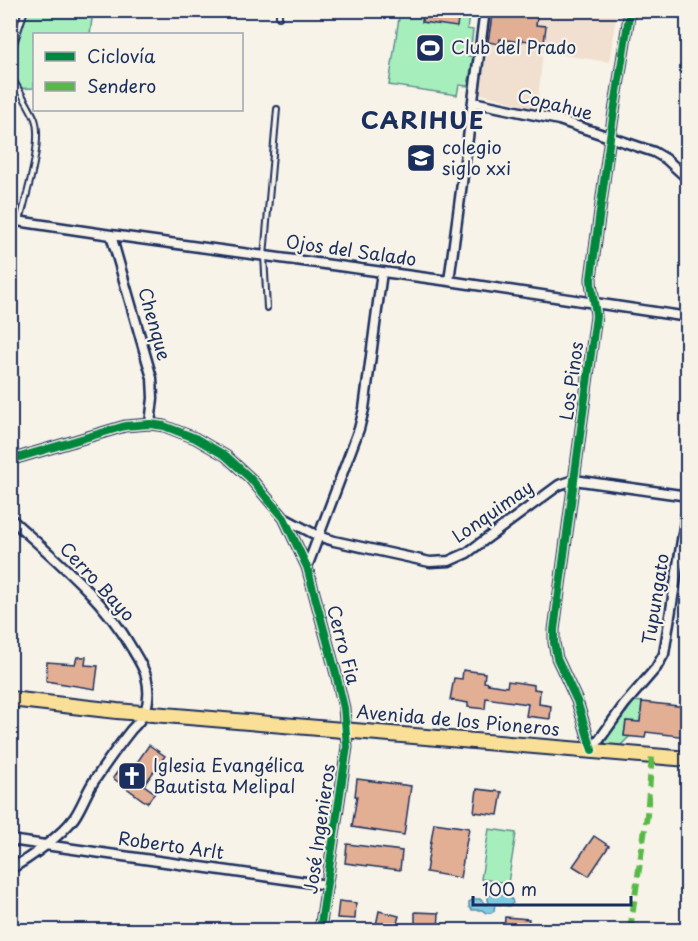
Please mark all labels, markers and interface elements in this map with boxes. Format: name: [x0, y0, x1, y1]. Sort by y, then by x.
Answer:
sports icon: Club del Prado: [414, 32, 446, 64]
legend: [33, 33, 243, 111]
place label: Club del Prado: [451, 33, 576, 60]
text: Ciclovía: [87, 42, 156, 69]
text: Sendero: [87, 72, 156, 99]
street label: Copahue: [515, 81, 596, 126]
district label: CARIHUE: [361, 101, 485, 137]
place label: colegio siglo xxi: [442, 133, 511, 181]
school or university icon: colegio siglo xxi: [405, 142, 437, 174]
street label: Ojos del Salado: [284, 227, 418, 272]
street label: Chenque: [132, 284, 179, 363]
street label: Los Pinos: [552, 340, 589, 422]
street label: Lonquimay: [446, 473, 538, 549]
street label: Cerro Bayo: [54, 535, 142, 627]
street label: Tupungato: [634, 551, 675, 646]
street label: Cerro Fia: [321, 602, 368, 688]
street label: Avenida de los Pioneros: [356, 697, 561, 742]
place label: Iglesia Evangélica Bautista Melipal: [153, 751, 305, 799]
church icon: Iglesia Evangélica Bautista Melipal: [116, 760, 148, 792]
street label: José Ingenieros: [296, 762, 341, 896]
street label: Roberto Arlt: [117, 824, 226, 865]
scale bar: [473, 869, 630, 907]
text: 100 m: [482, 875, 537, 902]

